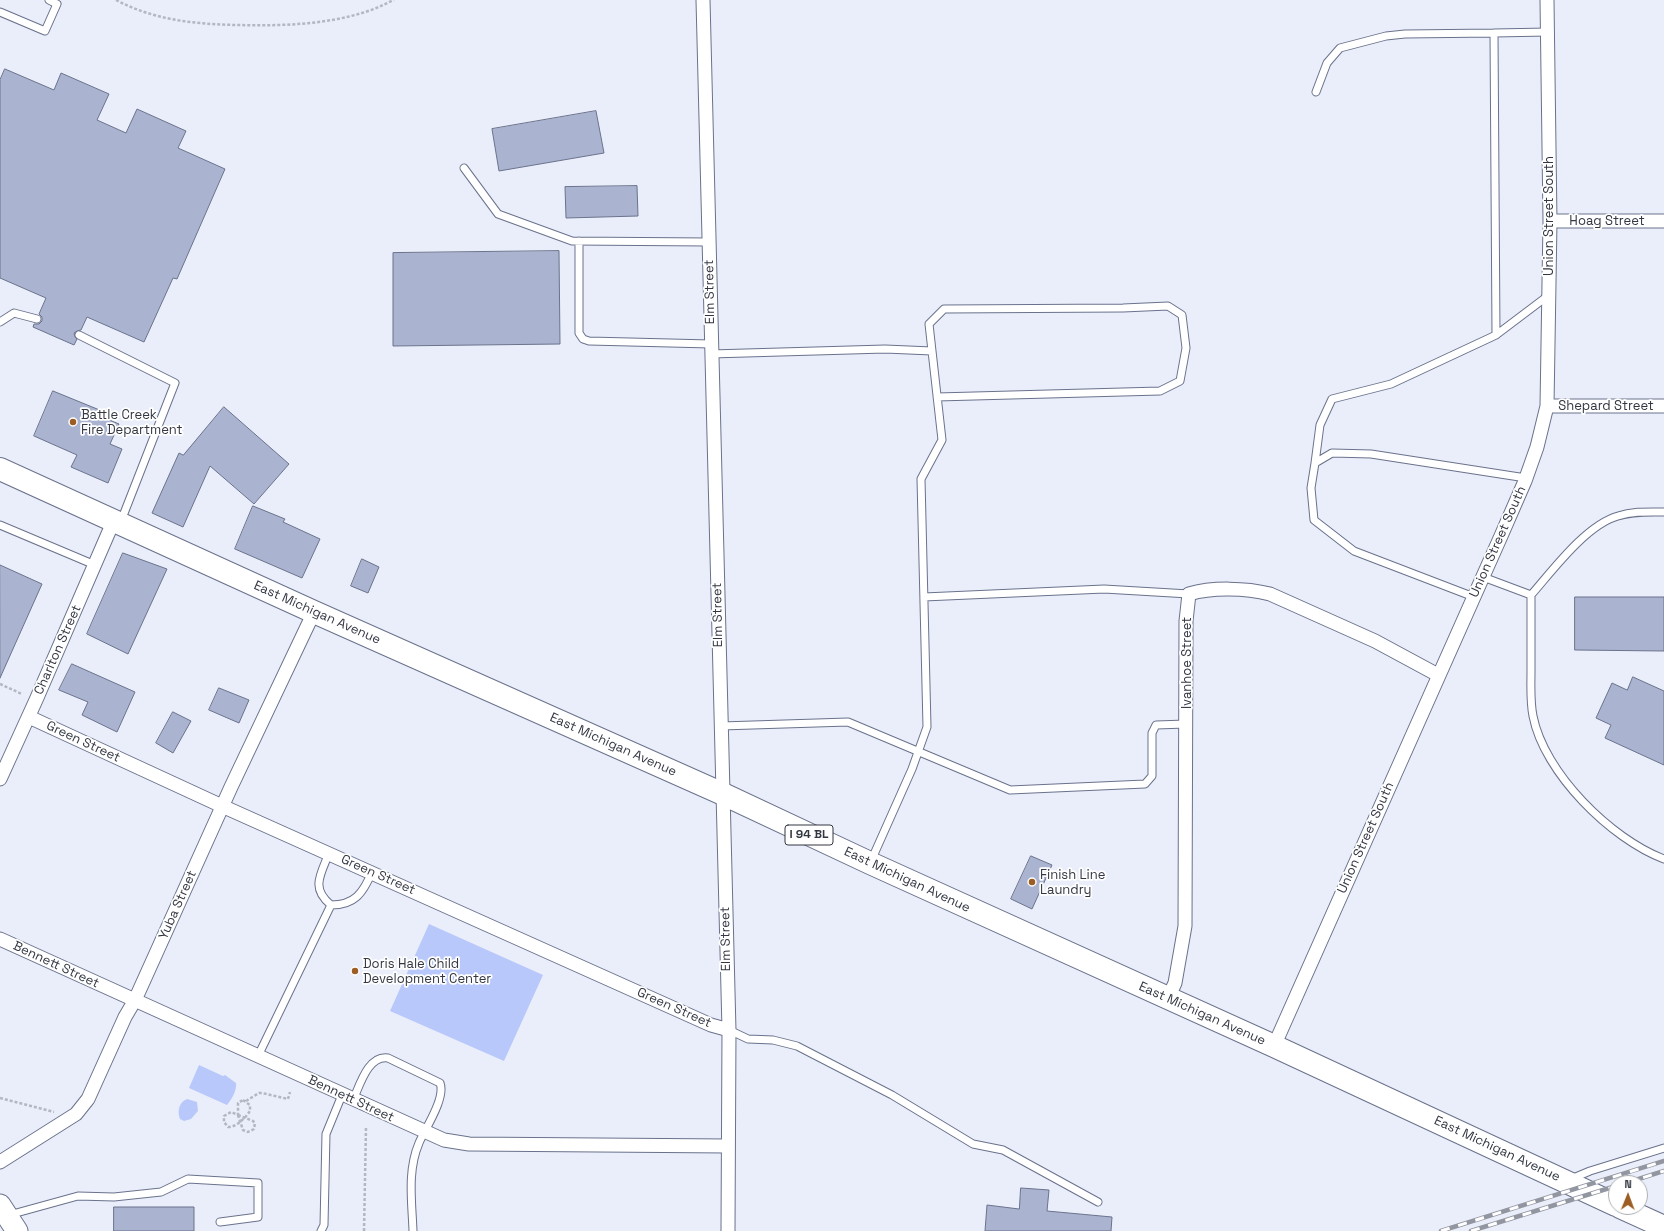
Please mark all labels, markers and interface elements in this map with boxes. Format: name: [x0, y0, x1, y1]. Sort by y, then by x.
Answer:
street label: Union Street South: [1541, 156, 1557, 276]
street label: Hoag Street: [1569, 213, 1645, 229]
street label: Elm Street: [702, 259, 718, 325]
street label: Shepard Street: [1558, 398, 1654, 414]
place label: Battle Creek Fire Department: [81, 407, 183, 438]
marker: Battle Creek Fire Department: [68, 417, 78, 427]
street label: Union Street South: [1466, 484, 1530, 600]
street label: East Michigan Avenue: [251, 578, 383, 648]
street label: Elm Street: [710, 582, 726, 648]
street label: Charlton Street: [31, 603, 85, 697]
street label: Ivanhoe Street: [1179, 617, 1195, 709]
street label: East Michigan Avenue: [547, 710, 679, 780]
street label: Green Street: [44, 718, 122, 766]
street label: Union Street South: [1334, 780, 1398, 896]
road number: I 94 BL: [785, 825, 833, 845]
street label: East Michigan Avenue: [842, 844, 972, 916]
street label: Green Street: [338, 852, 418, 898]
place label: Finish Line Laundry: [1040, 867, 1105, 898]
street label: Yuba Street: [156, 868, 200, 942]
marker: Finish Line Laundry: [1027, 877, 1037, 887]
street label: Elm Street: [718, 906, 734, 972]
street label: Bennett Street: [10, 938, 102, 992]
place label: Doris Hale Child Development Center: [363, 956, 491, 987]
marker: Doris Hale Child Development Center: [350, 966, 360, 976]
street label: East Michigan Avenue: [1136, 979, 1268, 1049]
street label: Green Street: [634, 985, 714, 1031]
street label: Bennett Street: [305, 1072, 397, 1126]
street label: East Michigan Avenue: [1432, 1113, 1562, 1185]
north arrow: [1608, 1175, 1648, 1215]
text: N: [1624, 1177, 1632, 1191]

